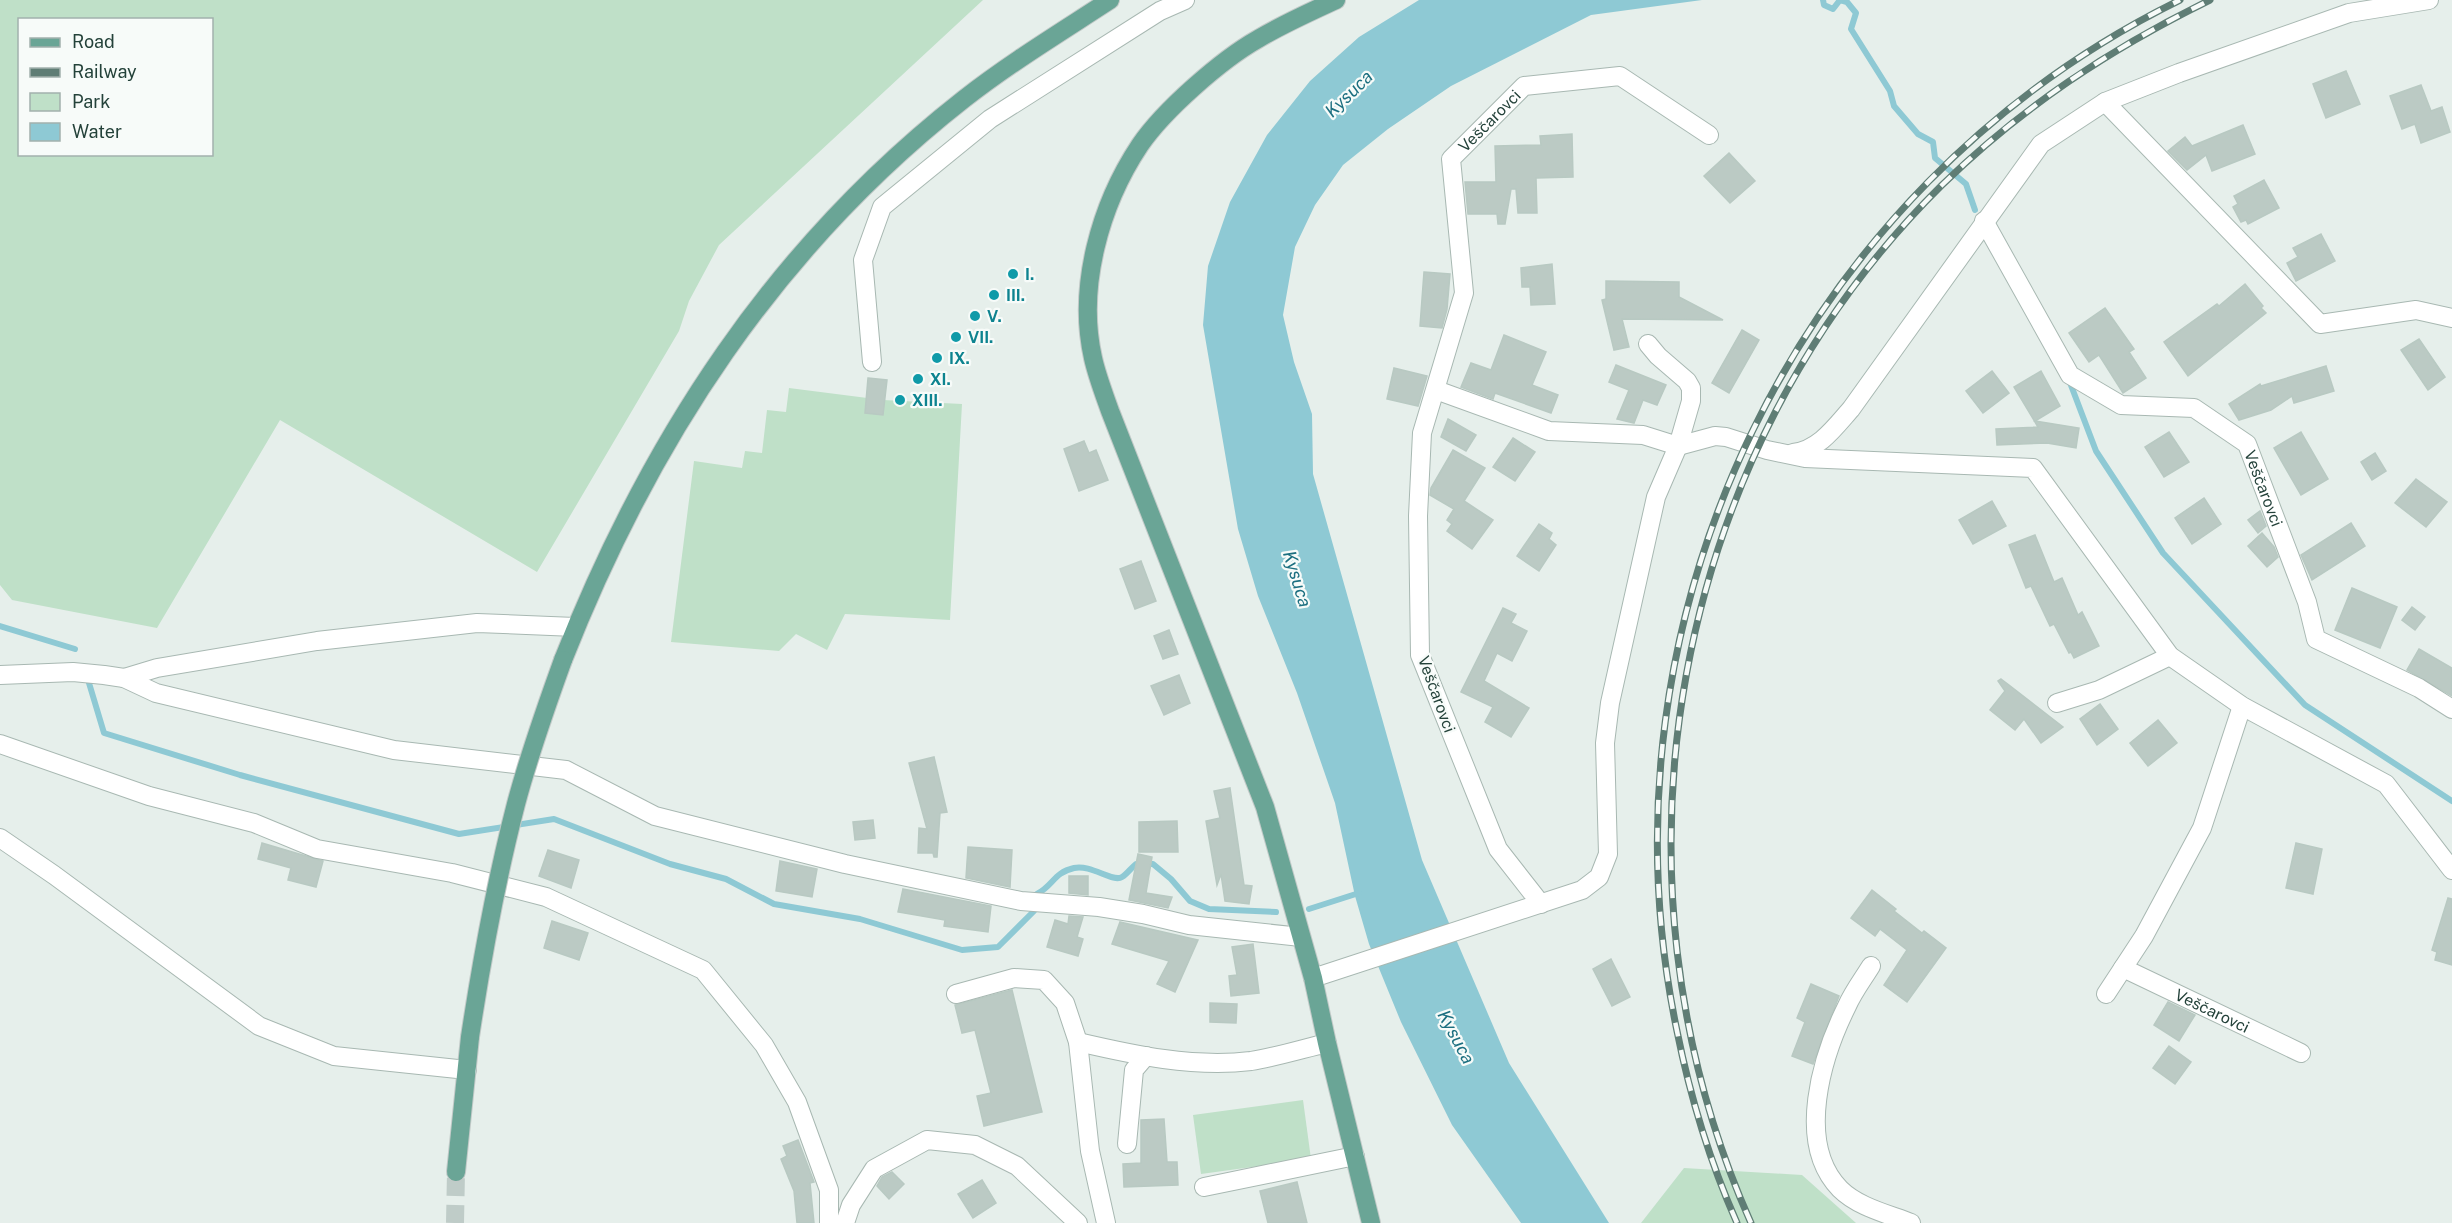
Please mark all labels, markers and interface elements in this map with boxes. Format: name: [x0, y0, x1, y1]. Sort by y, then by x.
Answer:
legend: [18, 18, 213, 156]
text: Road: [72, 31, 115, 52]
text: Railway: [72, 61, 137, 82]
water label: Kysuca: [1321, 66, 1377, 121]
street label: Veščarovci: [1455, 86, 1525, 156]
text: Park: [72, 91, 110, 112]
text: Water: [72, 121, 122, 142]
place label: I.: [1025, 265, 1034, 284]
marker: I.: [1006, 267, 1020, 281]
place label: III.: [1006, 286, 1025, 305]
marker: III.: [987, 288, 1001, 302]
place label: V.: [987, 307, 1002, 326]
marker: V.: [968, 309, 982, 323]
place label: VII.: [968, 328, 993, 347]
marker: VII.: [949, 330, 963, 344]
place label: IX.: [949, 349, 970, 368]
marker: IX.: [930, 351, 944, 365]
place label: XI.: [930, 370, 951, 389]
marker: XI.: [911, 372, 925, 386]
place label: XIII.: [912, 391, 943, 410]
marker: XIII.: [893, 393, 907, 407]
street label: Veščarovci: [2240, 448, 2286, 529]
water label: Kysuca: [1279, 548, 1316, 610]
street label: Veščarovci: [1414, 653, 1459, 735]
street label: Veščarovci: [2172, 985, 2252, 1037]
water label: Kysuca: [1434, 1006, 1479, 1067]

